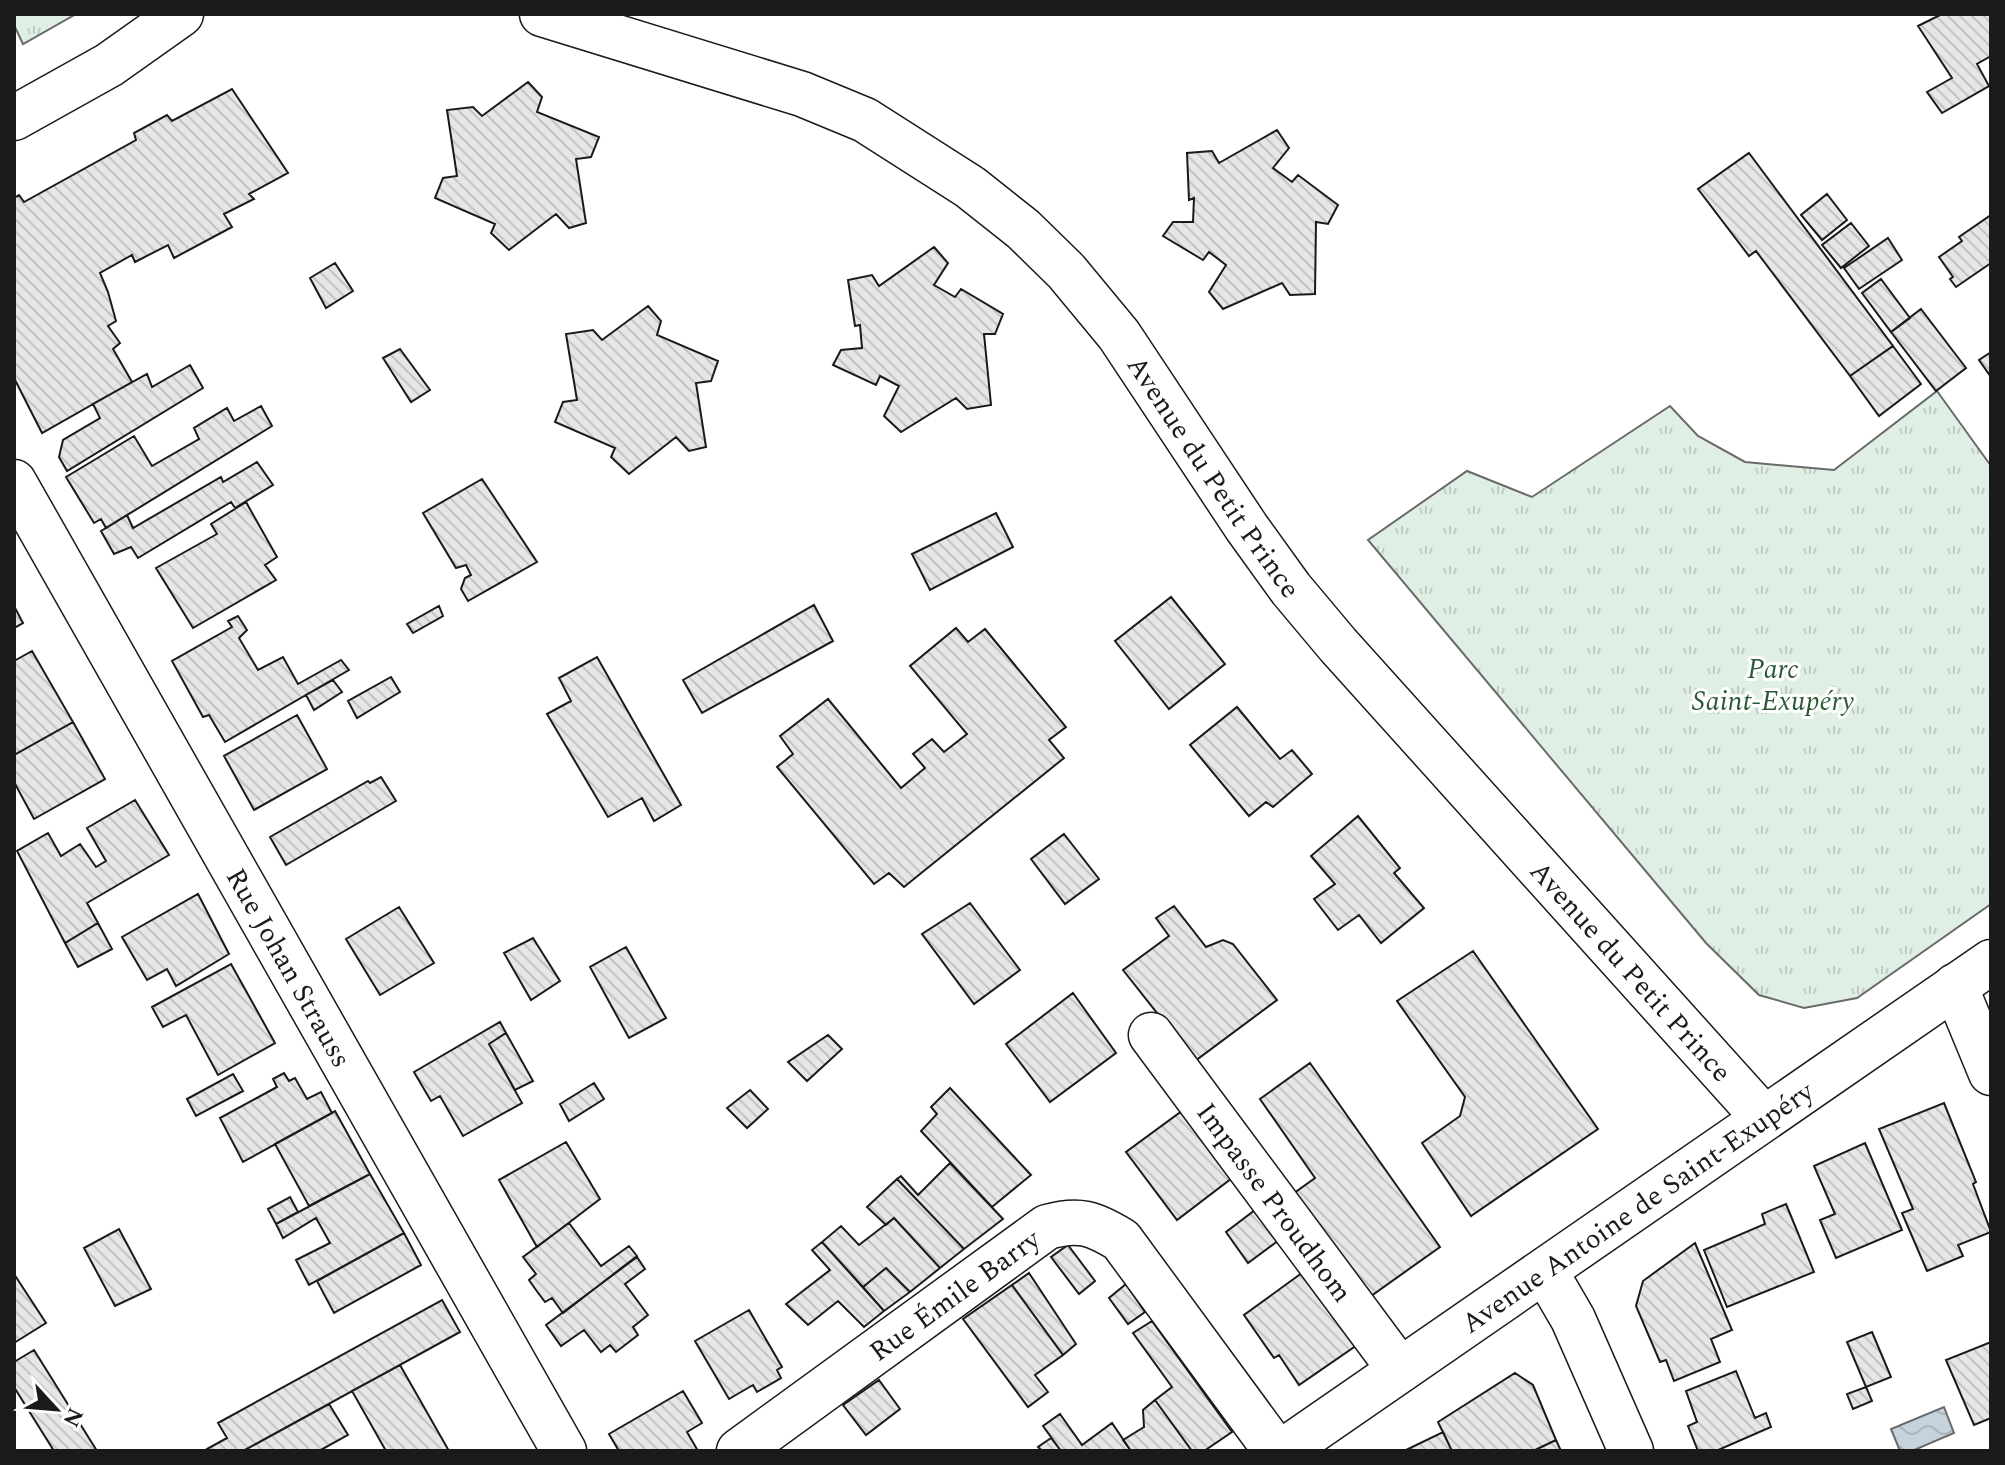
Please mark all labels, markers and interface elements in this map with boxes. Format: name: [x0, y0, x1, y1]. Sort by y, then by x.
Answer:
street label: Avenue du Petit Prince: [1115, 347, 1311, 607]
park label: Parc Saint-Exupéry: [1692, 648, 1854, 723]
street label: Avenue du Petit Prince: [1519, 852, 1742, 1092]
street label: Rue Johan Strauss: [214, 860, 362, 1076]
street label: Avenue Antoine de Saint-Exupéry: [1453, 1070, 1824, 1345]
street label: Impasse Proudhom: [1185, 1094, 1363, 1312]
street label: Rue Émile Barry: [860, 1218, 1051, 1373]
north arrow: [16, 1369, 96, 1449]
text: N: [54, 1402, 91, 1432]

